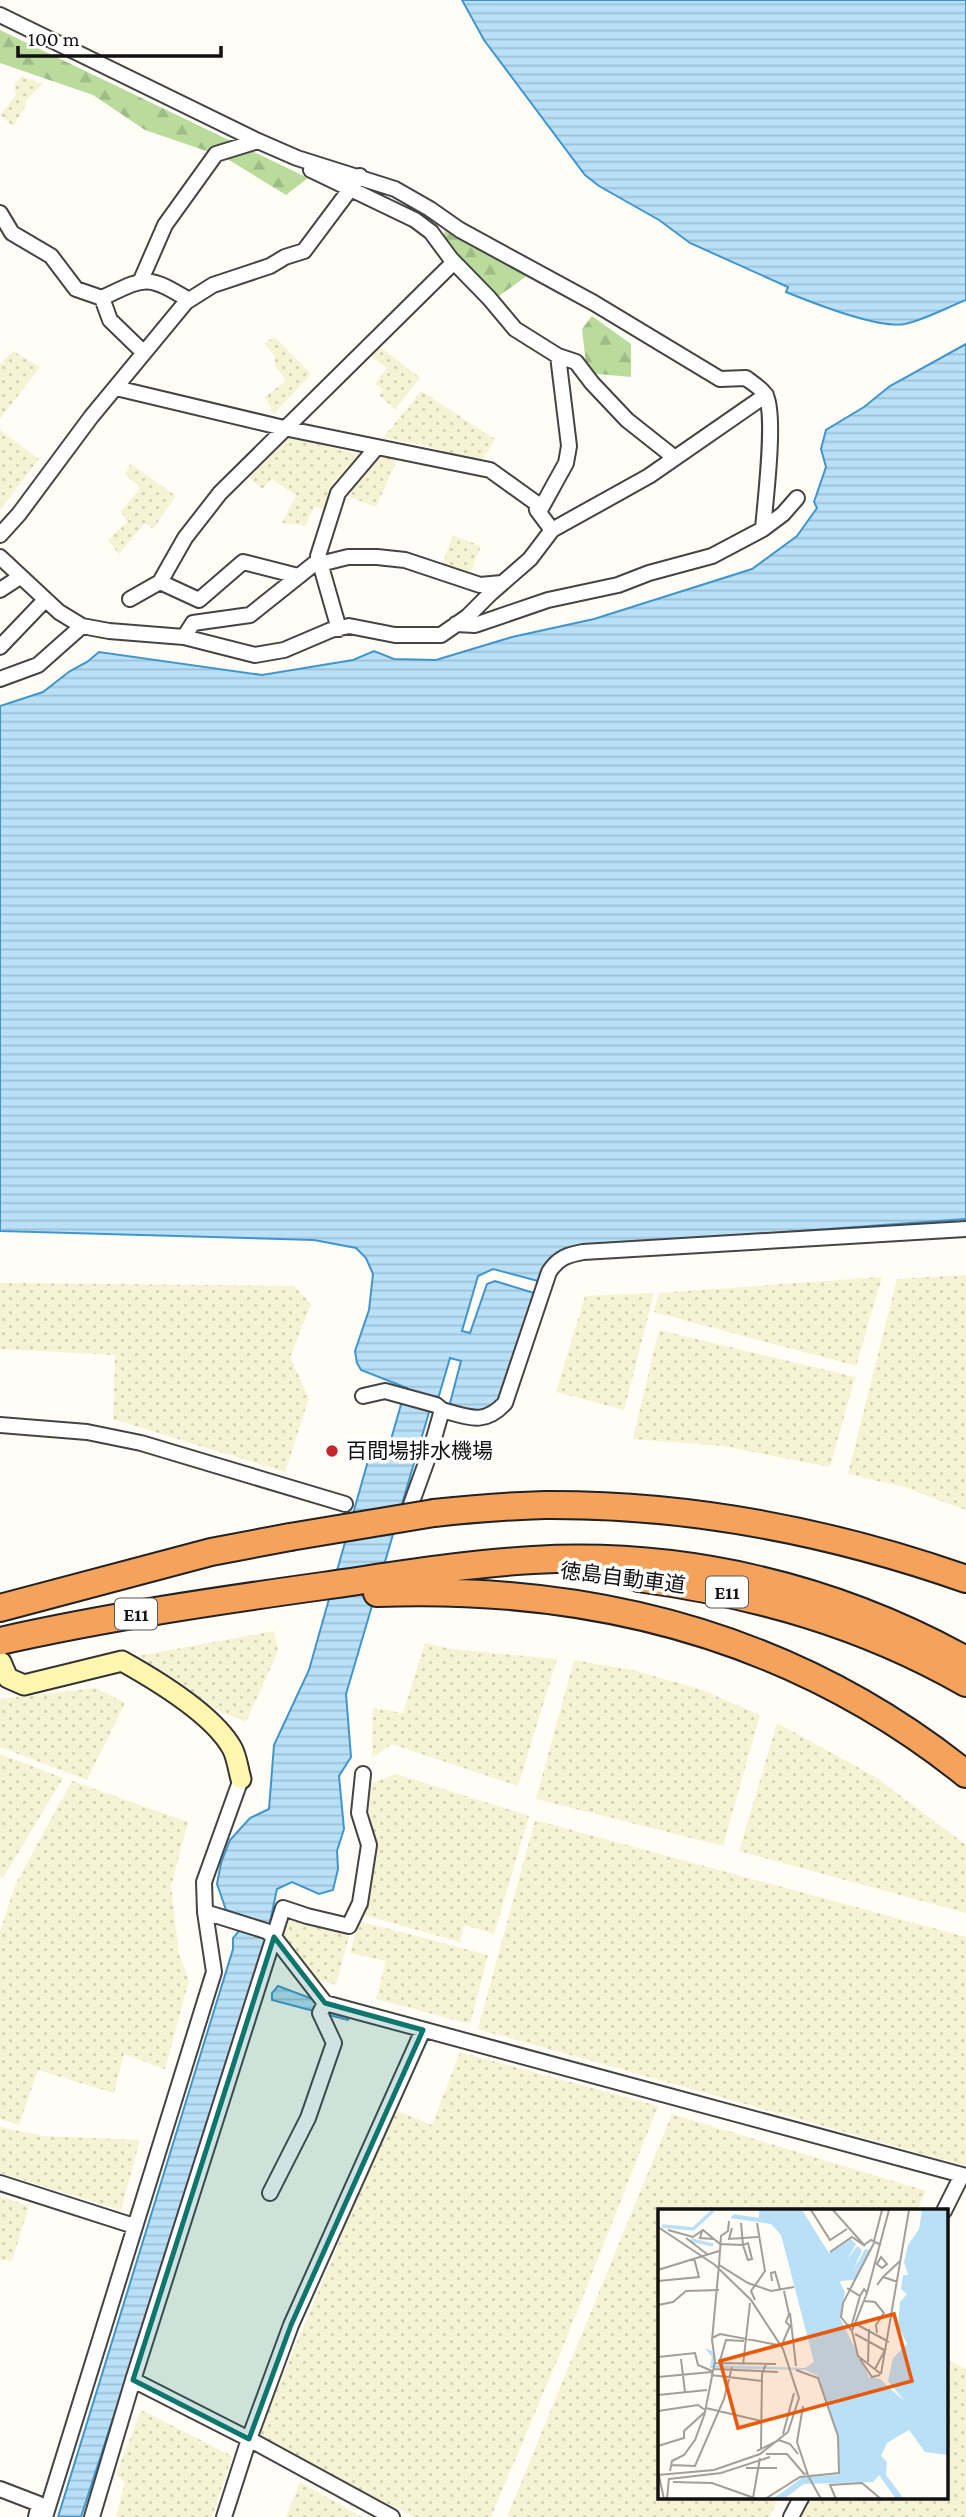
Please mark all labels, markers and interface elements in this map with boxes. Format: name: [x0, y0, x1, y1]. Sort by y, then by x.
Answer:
scale bar: [18, 14, 220, 58]
text: 100 m: [28, 27, 80, 51]
place label: 百間場排水機場: [346, 1439, 493, 1463]
marker: 百間場排水機場: [324, 1443, 340, 1459]
street label: 徳島自動車道: [559, 1558, 687, 1598]
road number: E11: [706, 1576, 748, 1608]
road number: E11: [115, 1598, 157, 1630]
inset map: [658, 2209, 948, 2500]

